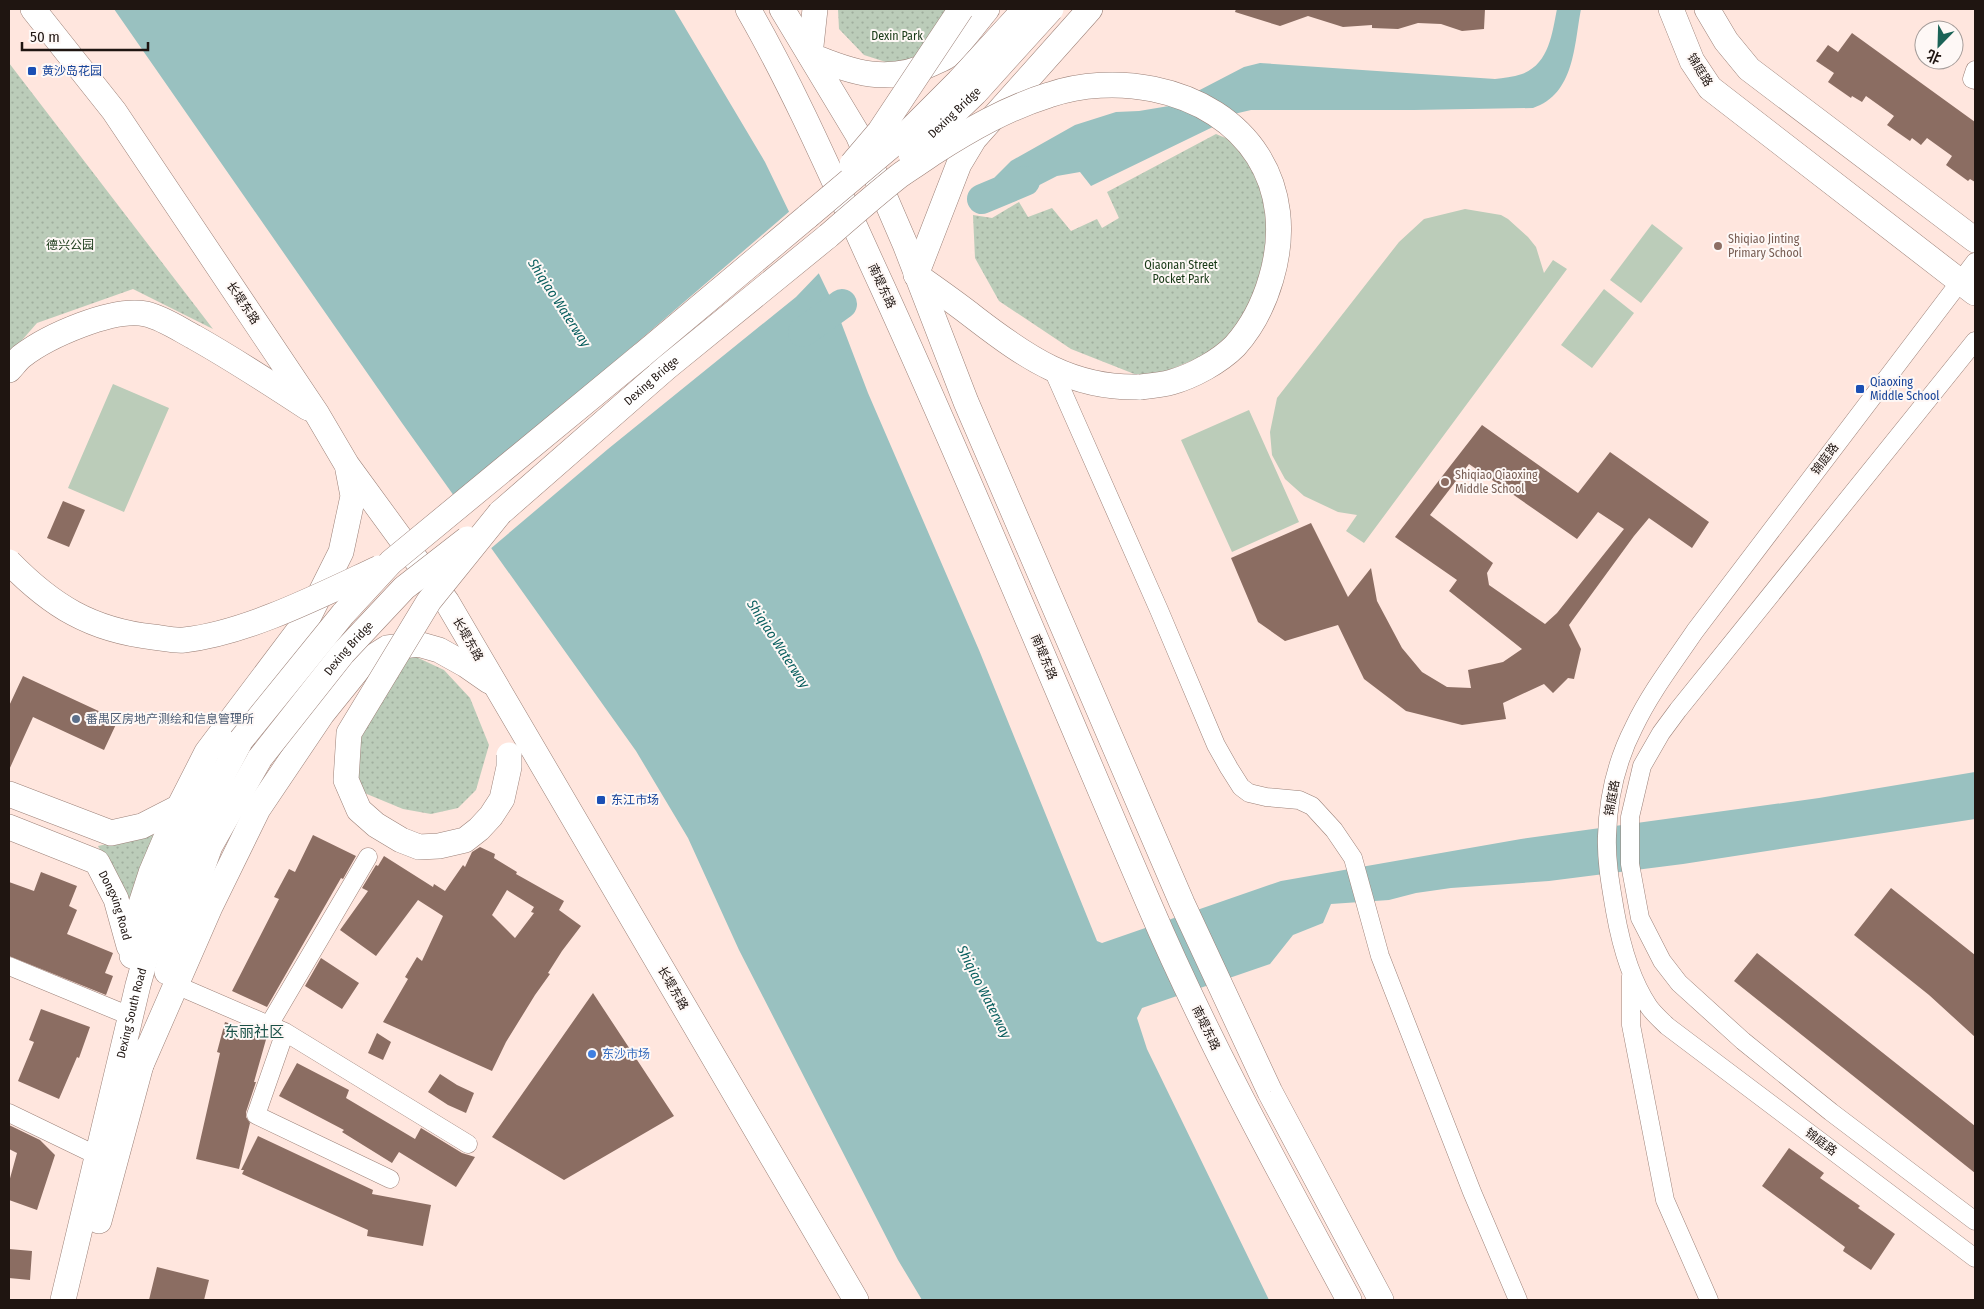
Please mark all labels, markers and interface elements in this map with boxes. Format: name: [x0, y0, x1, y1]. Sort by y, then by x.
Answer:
scale bar: [22, 20, 149, 52]
north arrow: [1914, 20, 1964, 70]
text: 50 m: [30, 28, 60, 46]
park label: Dexin Park: [871, 29, 923, 43]
text: 北: [1924, 46, 1944, 67]
street label: 锦庭路: [1685, 51, 1715, 89]
place label: 黄沙岛花园: [42, 64, 102, 78]
marker: 黄沙岛花园: [26, 65, 38, 77]
street label: Dexing Bridge: [925, 84, 984, 141]
place label: Shiqiao Jinting Primary School: [1728, 232, 1802, 260]
park label: 德兴公园: [46, 238, 94, 252]
marker: Shiqiao Jinting Primary School: [1712, 240, 1724, 252]
water label: Shiqiao Waterway: [524, 255, 594, 351]
park label: Qiaonan Street Pocket Park: [1144, 258, 1218, 286]
street label: 南堤东路: [866, 261, 898, 311]
street label: 长堤东路: [224, 279, 262, 327]
street label: Dexing Bridge: [621, 353, 682, 408]
place label: Qiaoxing Middle School: [1870, 375, 1939, 403]
marker: Qiaoxing Middle School: [1854, 383, 1866, 395]
street label: 锦庭路: [1809, 440, 1841, 478]
place label: Shiqiao Qiaoxing Middle School: [1455, 468, 1538, 496]
marker: Shiqiao Qiaoxing Middle School: [1439, 476, 1451, 488]
water label: Shiqiao Waterway: [743, 596, 813, 692]
street label: 长堤东路: [450, 615, 486, 663]
street label: Dexing Bridge: [321, 618, 376, 678]
street label: 南堤东路: [1028, 632, 1060, 682]
place label: 番禺区房地产测绘和信息管理所: [86, 712, 254, 726]
marker: 番禺区房地产测绘和信息管理所: [70, 713, 82, 725]
street label: 锦庭路: [1602, 779, 1622, 817]
place label: 东江市场: [611, 793, 659, 807]
marker: 东江市场: [595, 794, 607, 806]
street label: Dongxing Road: [96, 868, 134, 942]
water label: Shiqiao Waterway: [953, 942, 1015, 1042]
street label: 长堤东路: [655, 964, 691, 1012]
street label: Dexing South Road: [114, 966, 149, 1060]
street label: 南堤东路: [1189, 1003, 1223, 1053]
district label: 东丽社区: [224, 1023, 284, 1041]
place label: 东沙市场: [602, 1047, 650, 1061]
marker: 东沙市场: [586, 1048, 598, 1060]
street label: 锦庭路: [1802, 1126, 1840, 1158]

